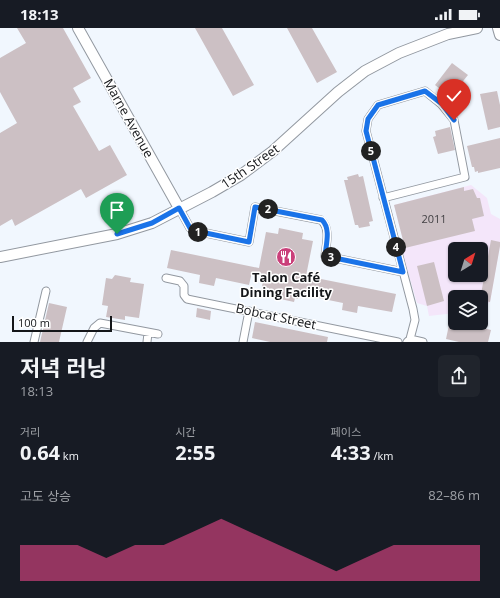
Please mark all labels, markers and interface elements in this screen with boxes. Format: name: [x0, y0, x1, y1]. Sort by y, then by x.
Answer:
text: 18:13: [20, 4, 59, 24]
street label: Marne Avenue: [100, 75, 158, 161]
pin: [437, 79, 471, 120]
icon: check: [443, 85, 465, 107]
street label: 15th Street: [217, 139, 283, 193]
pin: 5: [361, 141, 381, 161]
text: 5: [368, 143, 374, 158]
pin: [100, 193, 134, 234]
icon: arrive: [106, 199, 128, 221]
pin: 2: [258, 199, 278, 219]
text: 2: [265, 201, 271, 216]
house number: 2011: [421, 211, 447, 226]
pin: 1: [188, 222, 208, 242]
text: 1: [195, 224, 201, 239]
pin: 4: [386, 237, 406, 257]
text: 4: [393, 239, 399, 254]
north arrow: [448, 242, 488, 282]
map controls: [448, 242, 488, 330]
restaurant icon: Talon Café Dining Facility: [275, 246, 297, 268]
pin: 3: [321, 247, 341, 267]
text: 3: [328, 249, 334, 264]
place label: Talon Café Dining Facility: [240, 268, 333, 301]
button: layers: [448, 290, 488, 330]
street label: Bobcat Street: [234, 299, 318, 333]
scale bar: [12, 314, 112, 333]
text: 100 m: [18, 315, 50, 330]
text: 저녁 러닝: [20, 352, 107, 382]
button: share: [438, 355, 480, 397]
text: 18:13: [20, 382, 53, 400]
text: 거리: [20, 424, 40, 439]
text: 시간: [175, 424, 196, 439]
text: 페이스: [331, 424, 361, 439]
text: 0.64: [20, 439, 60, 466]
text: 2:55: [175, 439, 215, 466]
text: 4:33: [331, 439, 371, 466]
text: km: [60, 448, 79, 463]
text: /km: [371, 448, 394, 463]
text: 82–86 m: [428, 486, 480, 504]
text: 고도 상승: [20, 487, 71, 505]

